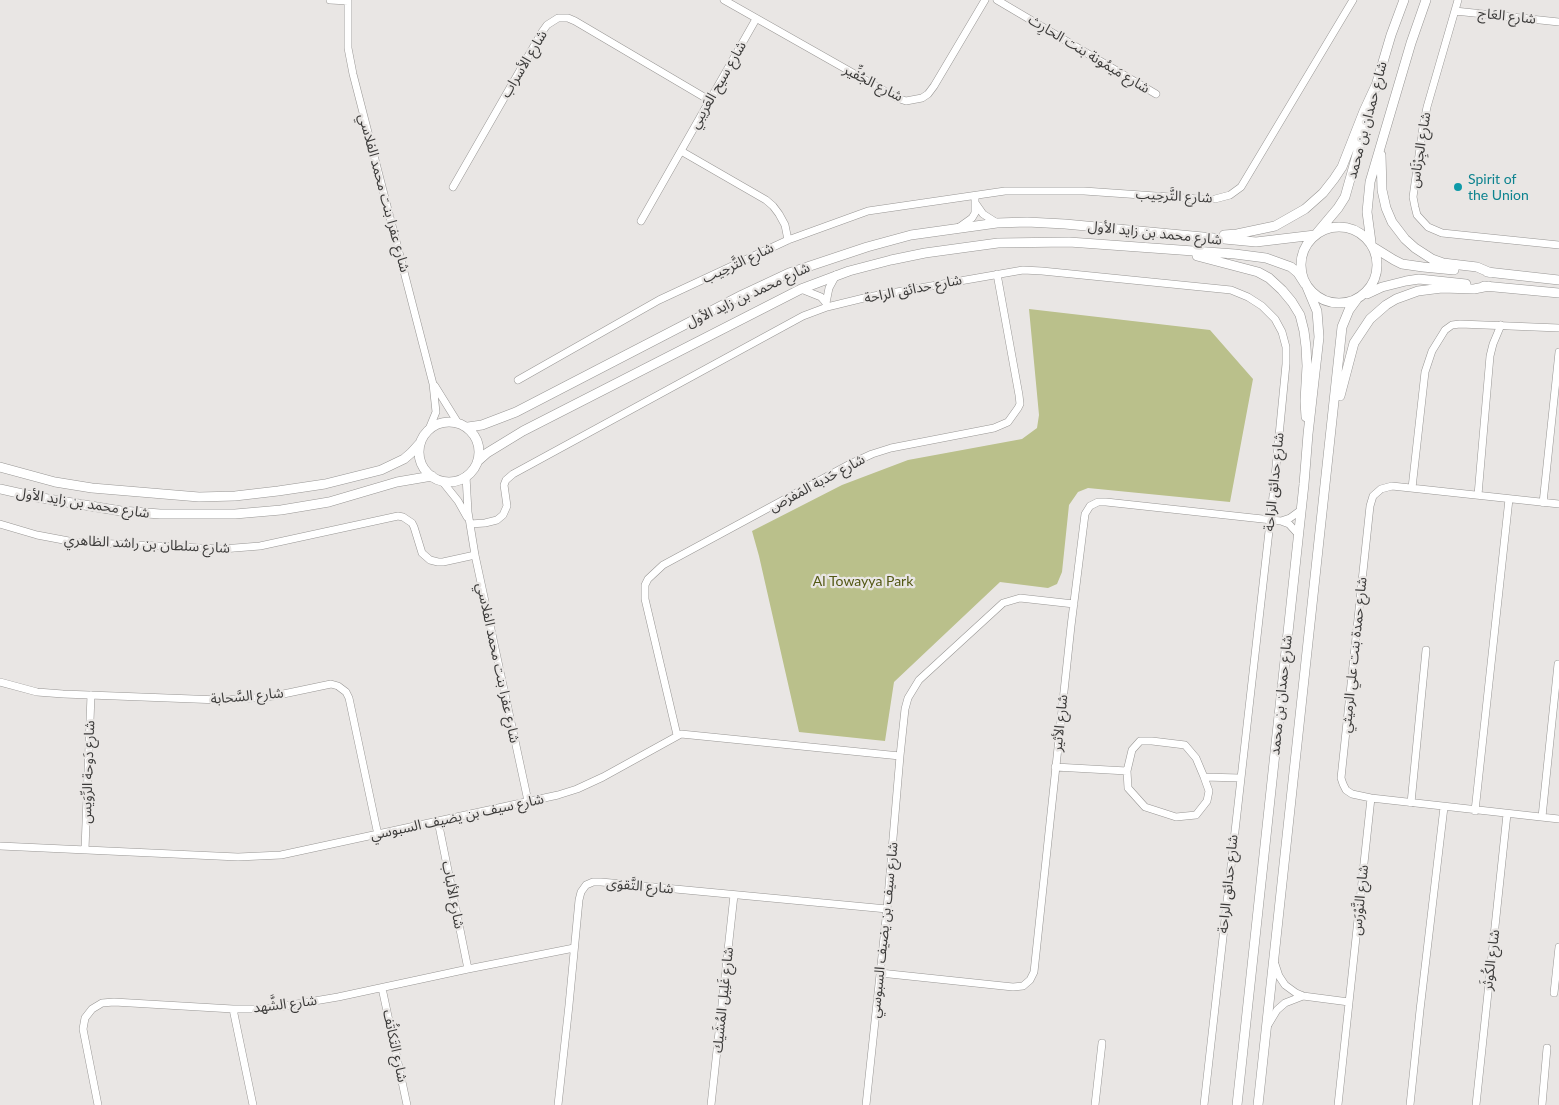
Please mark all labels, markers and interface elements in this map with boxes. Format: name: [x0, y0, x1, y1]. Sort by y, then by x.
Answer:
street label: شارع العَاج: [1477, 5, 1537, 27]
street label: شارع مَيمُونة بنت الحارِث: [1025, 11, 1153, 97]
street label: شارع الأسراب: [497, 27, 551, 101]
street label: شارع سيح العَريبي: [686, 38, 750, 132]
street label: شارع حمدان بن محمد: [1343, 60, 1391, 180]
street label: شارع الجُفِّير: [840, 61, 906, 105]
street label: شارع الجِرْنَاس: [1406, 111, 1434, 189]
street label: شارع عفرا بنت محمد الفلاسي: [355, 112, 413, 274]
place label: Spirit of the Union: [1468, 171, 1529, 203]
marker: Spirit of the Union: [1452, 181, 1464, 193]
street label: شارع التَّرحِيب: [1135, 186, 1213, 206]
street label: شارع محمد بن زايد الأول: [1087, 218, 1223, 248]
street label: شارع التَّرحِيب: [700, 239, 776, 287]
street label: شارع محمد بن زايد الأول: [683, 259, 813, 331]
street label: شارع حدائق الراحة: [863, 271, 963, 307]
street label: شارع حدائق الراحة: [1260, 432, 1288, 532]
street label: شارع حَدبة المَفرَص: [766, 451, 868, 515]
street label: شارع محمد بن زايد الأول: [15, 484, 151, 522]
street label: شارع سلطان بن راشد الظاهري: [64, 531, 230, 557]
park label: Al Towayya Park: [813, 573, 913, 589]
street label: شارع حمدة بنت علي الرميثي: [1337, 576, 1371, 734]
street label: شارع عفرا بنت محمد الفلاسي: [473, 581, 523, 745]
street label: شارع حمدان بن محمد: [1266, 634, 1296, 756]
street label: شارع السَّحابة: [210, 684, 284, 708]
street label: شارع الأثير: [1049, 694, 1071, 752]
street label: شارع دَوحة الرِّوَيس: [78, 720, 98, 824]
street label: شارع سيف بن يضيف السبوسي: [369, 790, 545, 844]
street label: شارع حدائق الراحة: [1214, 834, 1242, 934]
street label: شارع سيف بن يضيف السبوسي: [866, 841, 902, 1019]
street label: شارع الألباب: [438, 860, 468, 930]
street label: شارع النَّوْرَس: [1348, 864, 1372, 936]
street label: شارع التَّقوَى: [606, 875, 674, 897]
street label: شارع الكُوثَر: [1479, 929, 1503, 991]
street label: شارع غَلِيل المُشَيك: [709, 946, 737, 1054]
street label: شارع الشَّهد: [252, 992, 318, 1016]
street label: شارع التَكاتُف: [379, 1008, 411, 1084]

